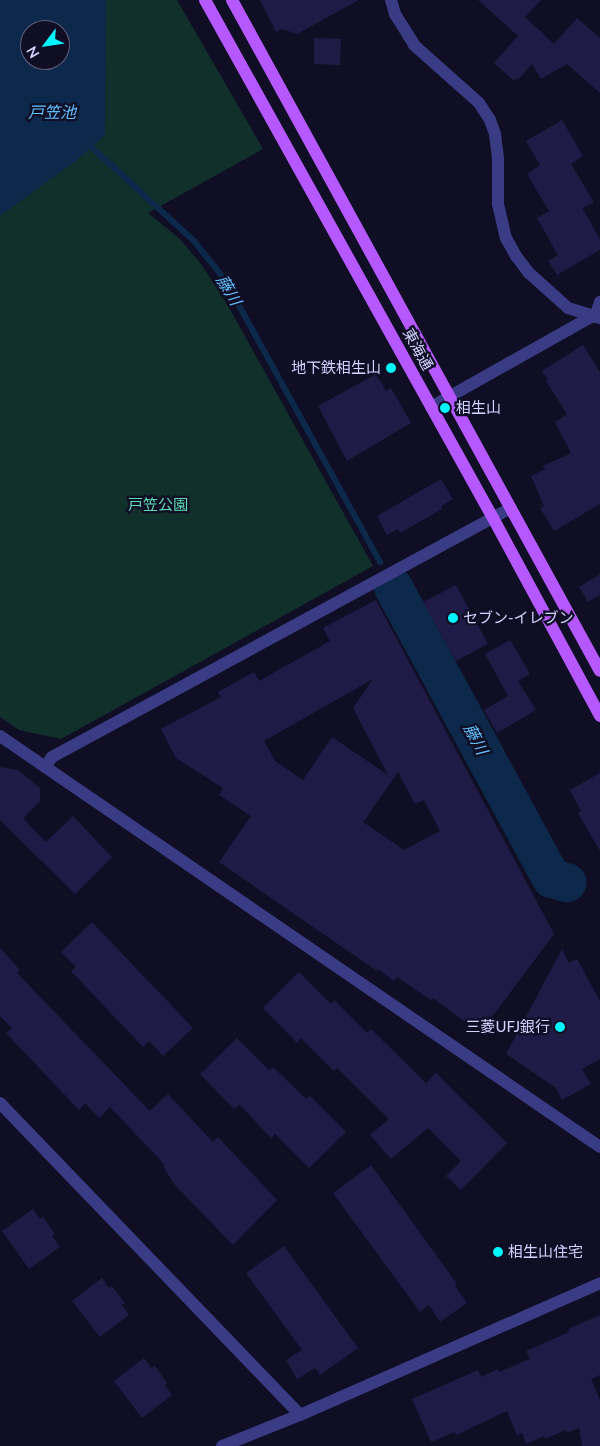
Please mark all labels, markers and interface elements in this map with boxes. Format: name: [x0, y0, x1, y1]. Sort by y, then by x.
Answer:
north arrow: [20, 20, 70, 70]
text: N: [23, 43, 43, 61]
water label: 戸笠池: [28, 102, 76, 122]
water label: 藤川: [213, 271, 245, 309]
street label: 東海通: [399, 325, 437, 373]
place label: 地下鉄相生山: [291, 359, 381, 377]
marker: 地下鉄相生山: [385, 362, 397, 374]
place label: 相生山: [456, 399, 501, 417]
marker: 相生山: [438, 401, 452, 415]
park label: 戸笠公園: [128, 496, 188, 514]
place label: セブン-イレブン: [463, 609, 574, 627]
marker: セブン-イレブン: [447, 612, 459, 624]
water label: 藤川: [460, 720, 492, 758]
place label: 三菱UFJ銀行: [466, 1018, 550, 1036]
marker: 三菱UFJ銀行: [554, 1021, 566, 1033]
place label: 相生山住宅: [508, 1243, 583, 1261]
marker: 相生山住宅: [492, 1246, 504, 1258]

